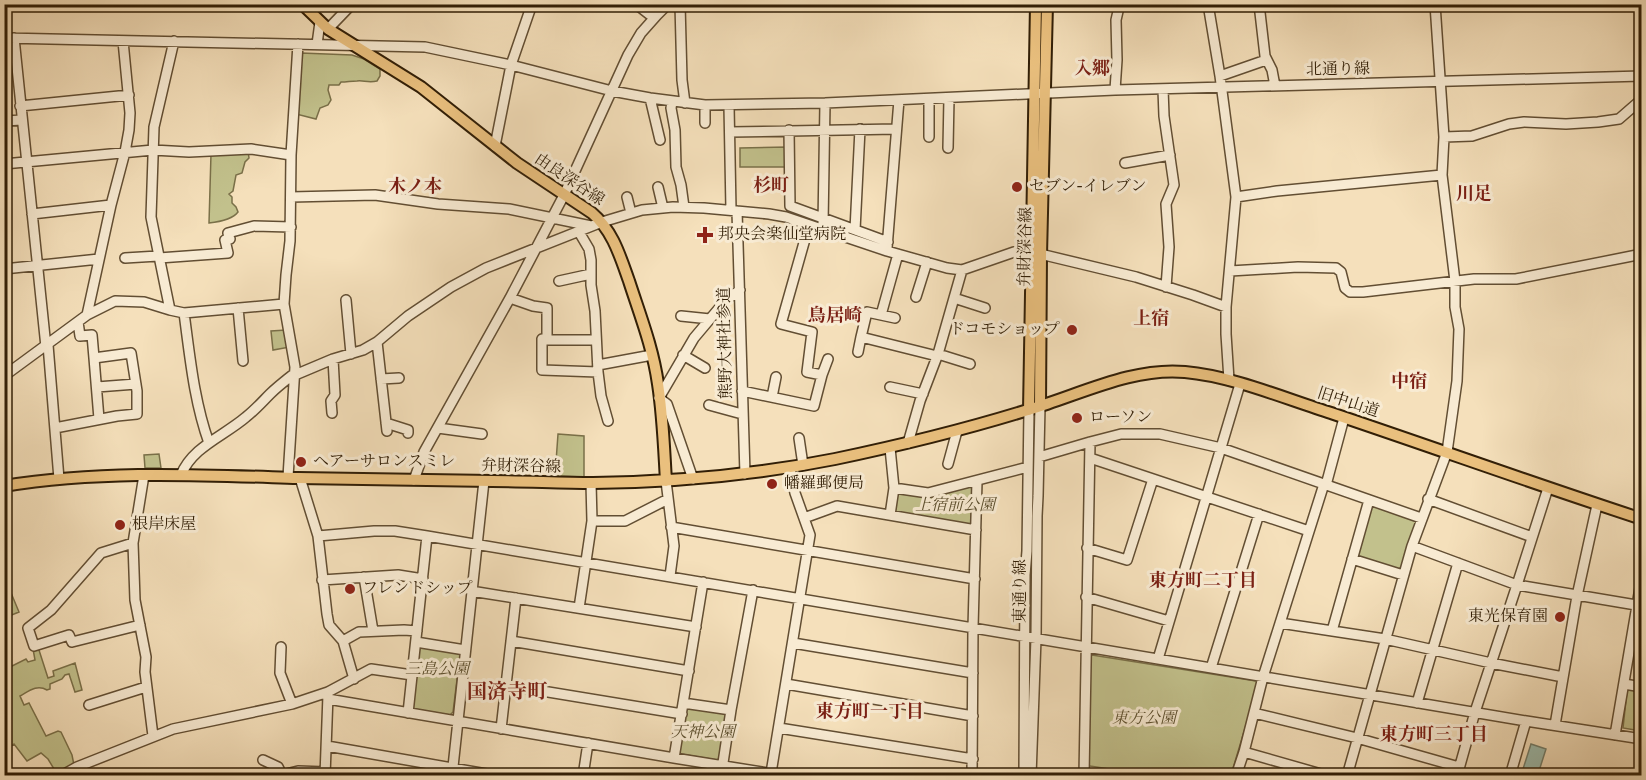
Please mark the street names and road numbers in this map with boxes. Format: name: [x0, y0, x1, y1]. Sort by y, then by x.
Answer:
street label: 北通り線: [1306, 58, 1370, 82]
street label: 由良深谷線: [530, 149, 608, 211]
street label: 弁財深谷線: [1014, 207, 1038, 287]
street label: 熊野大神社参道: [714, 287, 738, 399]
street label: 旧中山道: [1314, 383, 1382, 423]
street label: 弁財深谷線: [481, 455, 561, 479]
street label: 東通り線: [1010, 559, 1032, 623]

